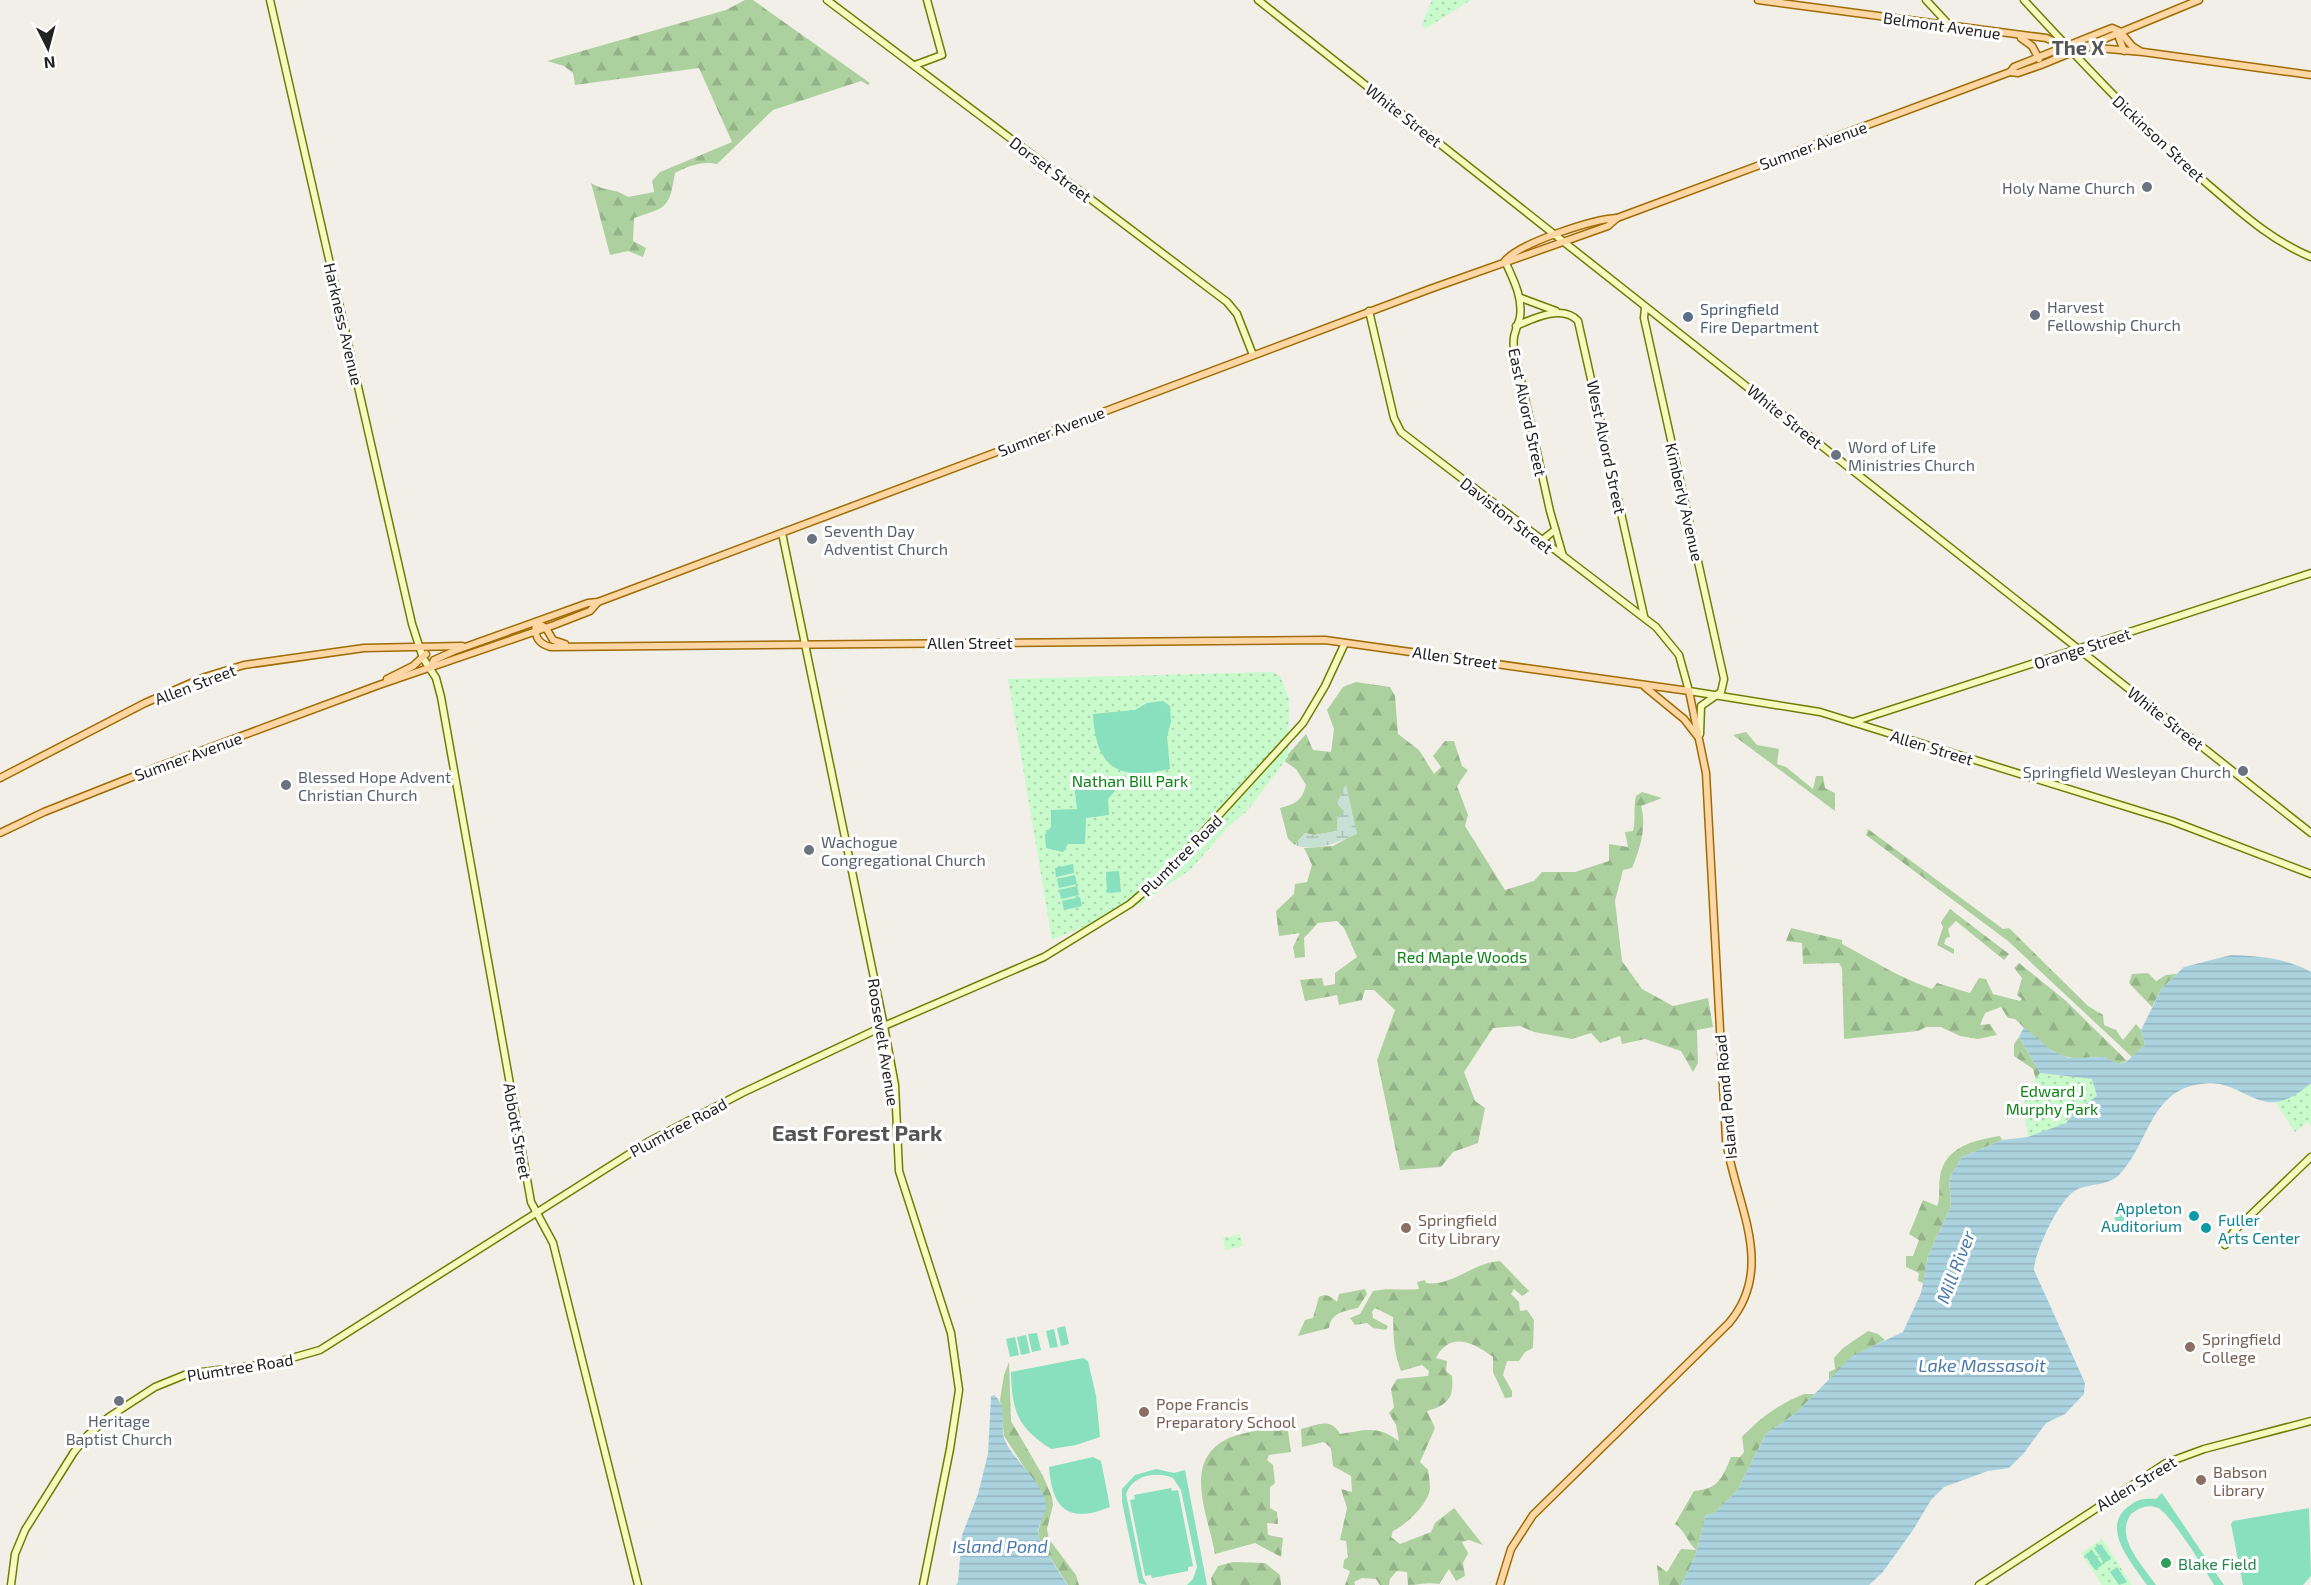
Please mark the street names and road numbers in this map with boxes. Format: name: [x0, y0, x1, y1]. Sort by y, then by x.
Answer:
street label: Belmont Avenue: [1882, 7, 2002, 43]
street label: White Street: [1362, 79, 1446, 151]
street label: Dickinson Street: [2109, 91, 2209, 185]
street label: Sumner Avenue: [1757, 117, 1869, 173]
street label: Dorset Street: [1007, 132, 1095, 206]
street label: Harkness Avenue: [321, 261, 367, 387]
street label: East Alvord Street: [1505, 346, 1551, 478]
street label: West Alvord Street: [1584, 378, 1630, 516]
street label: White Street: [1744, 380, 1826, 452]
street label: Sumner Avenue: [995, 402, 1107, 460]
street label: Kimberly Avenue: [1662, 441, 1708, 563]
street label: Daviston Street: [1457, 473, 1557, 557]
street label: Orange Street: [2031, 623, 2133, 673]
street label: Allen Street: [927, 633, 1013, 652]
street label: Allen Street: [1411, 642, 1499, 672]
street label: Allen Street: [152, 660, 238, 708]
street label: White Street: [2124, 682, 2208, 754]
street label: Allen Street: [1888, 725, 1976, 769]
street label: Sumner Avenue: [132, 728, 244, 784]
street label: Plumtree Road: [1136, 810, 1226, 900]
street label: Roosevelt Avenue: [865, 977, 903, 1107]
street label: Island Pond Road: [1710, 1034, 1740, 1160]
street label: Abbott Street: [500, 1081, 536, 1181]
street label: Plumtree Road: [626, 1093, 730, 1161]
street label: Plumtree Road: [186, 1349, 294, 1385]
street label: Alden Street: [2093, 1452, 2179, 1514]

